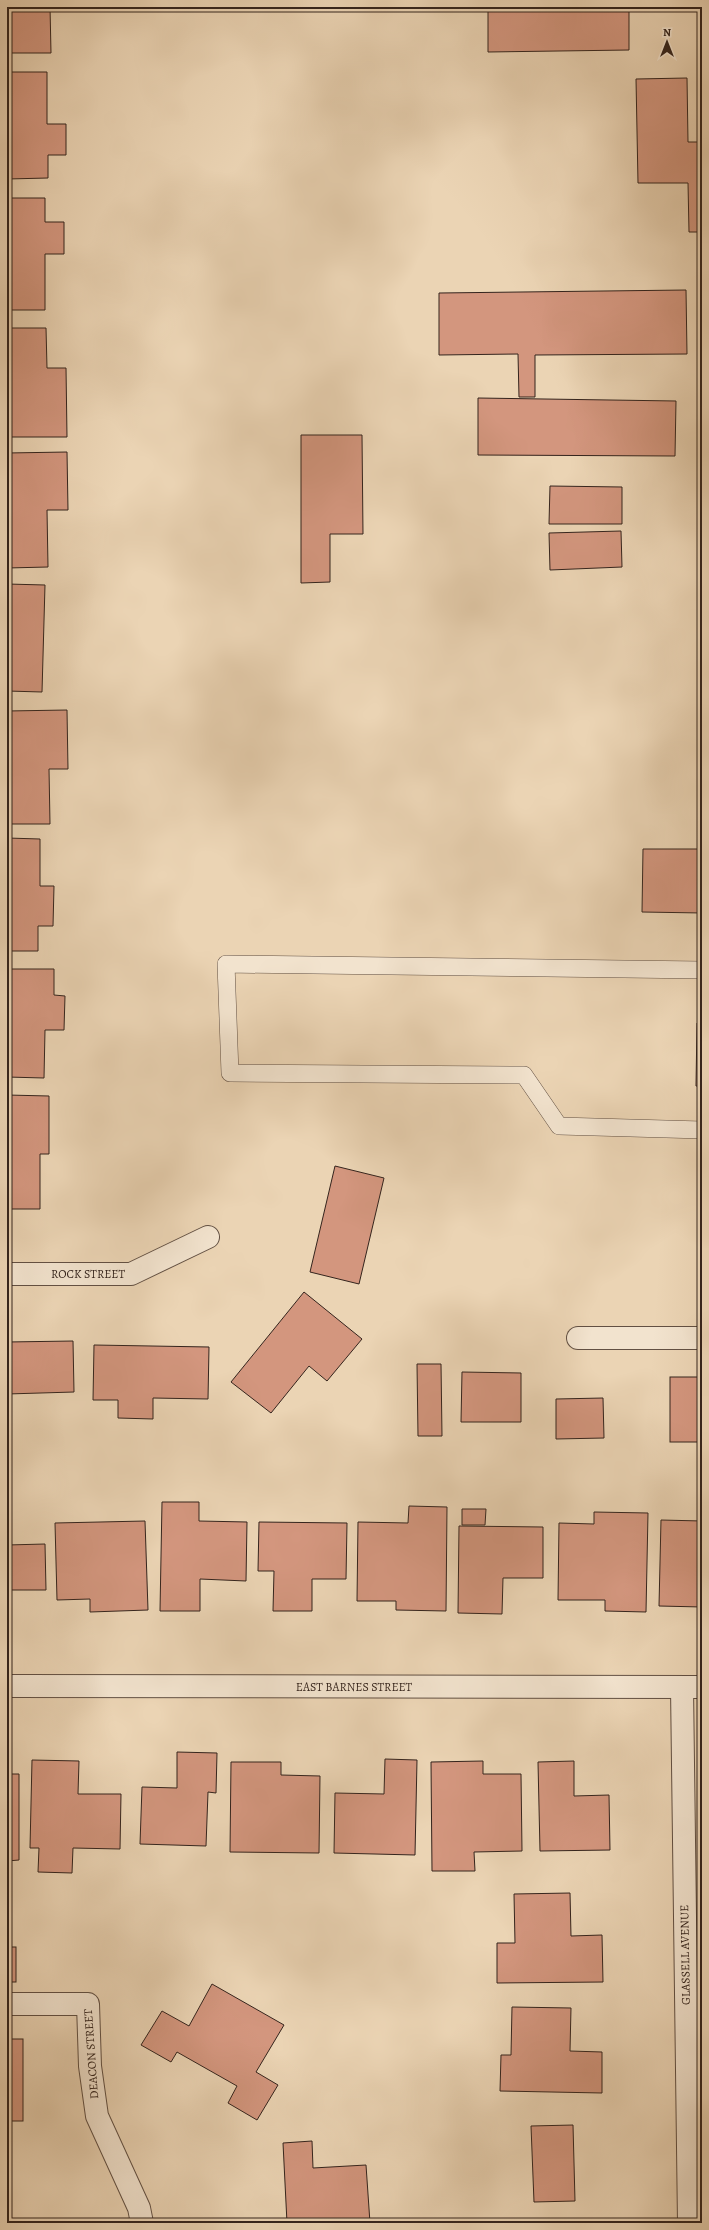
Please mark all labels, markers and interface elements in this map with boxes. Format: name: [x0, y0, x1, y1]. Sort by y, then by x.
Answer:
north arrow: [647, 22, 687, 62]
text: N: [663, 25, 671, 40]
street label: ROCK STREET: [51, 1266, 125, 1282]
street label: EAST BARNES STREET: [296, 1679, 413, 1695]
street label: GLASSELL AVENUE: [676, 1905, 694, 2005]
street label: DEACON STREET: [80, 2008, 102, 2099]

